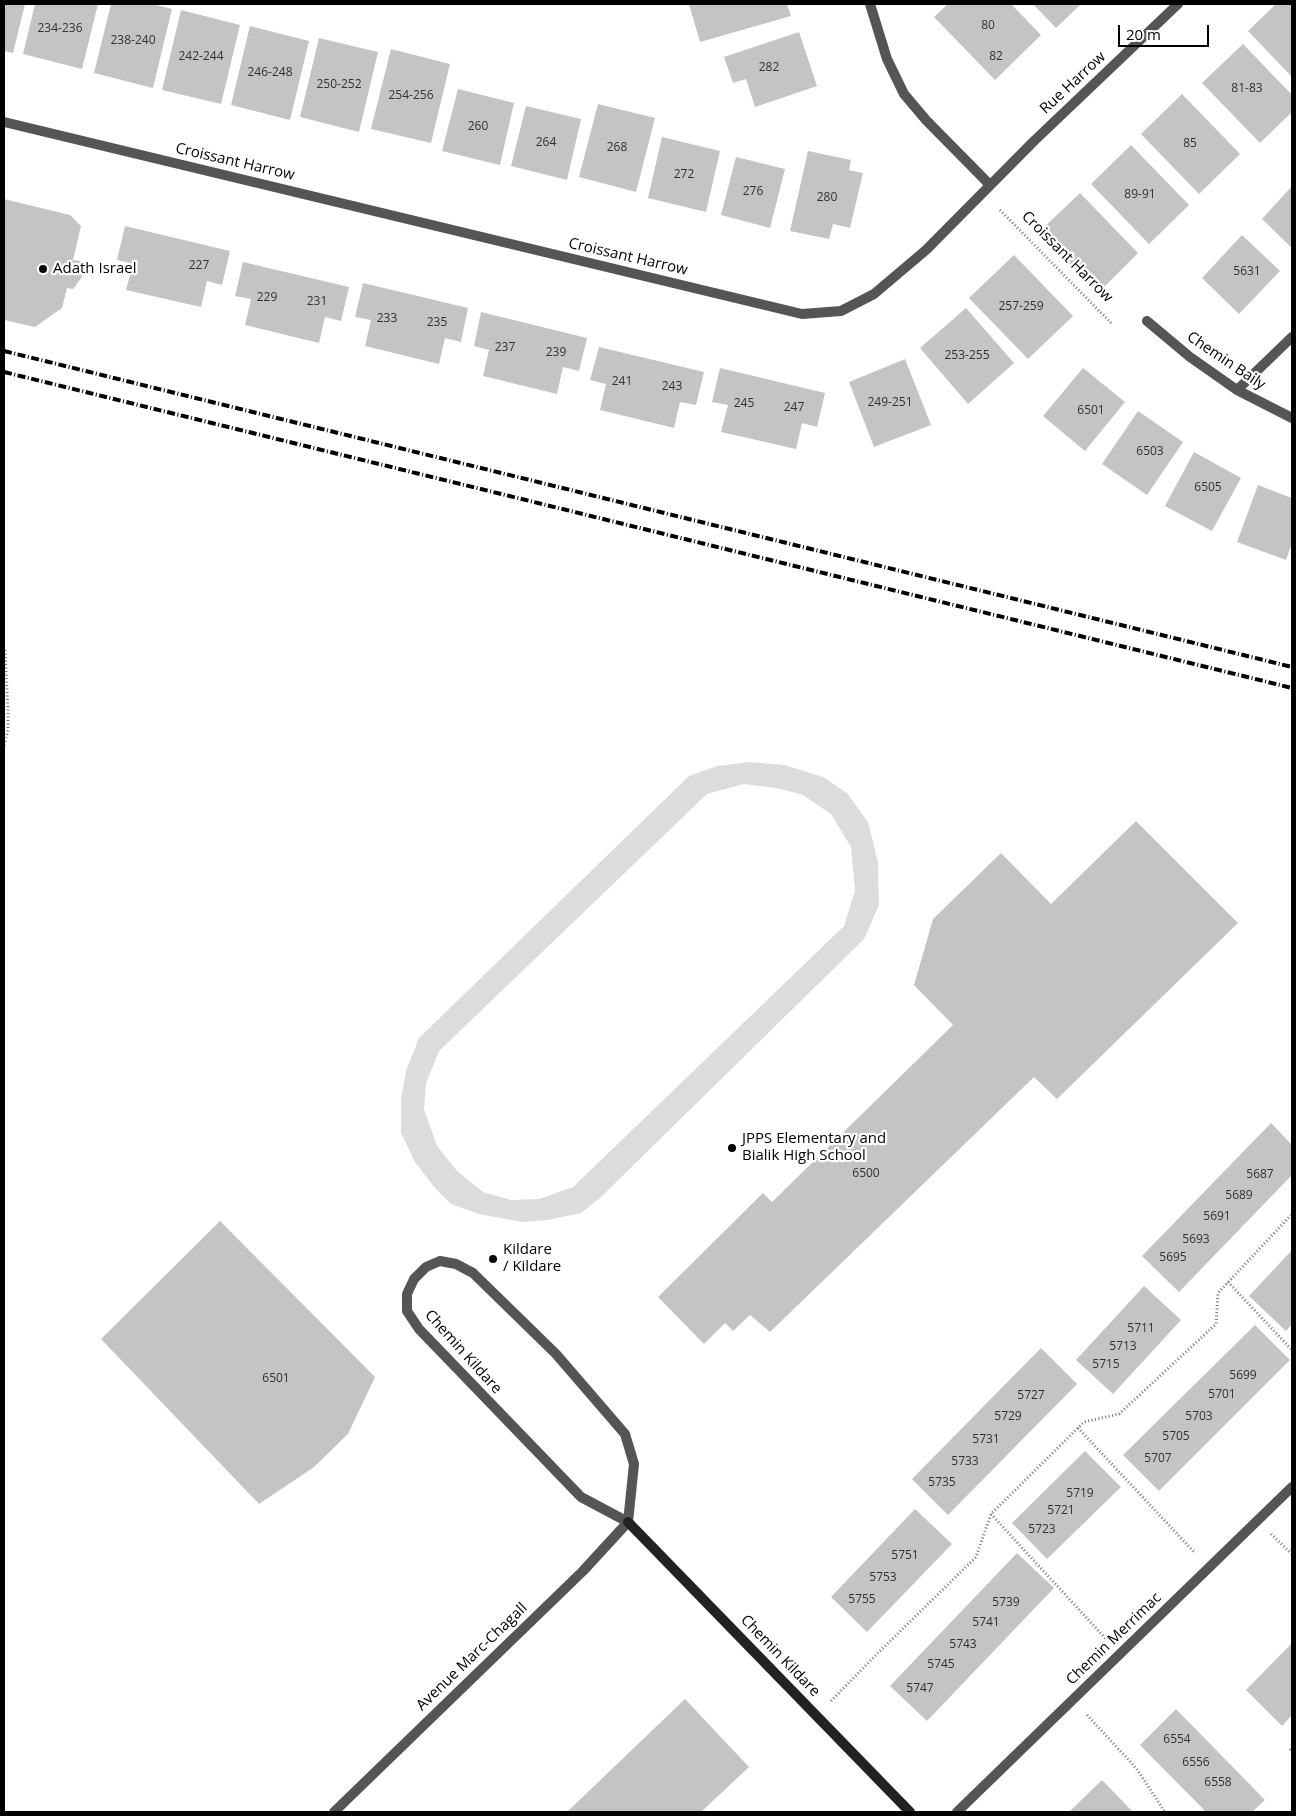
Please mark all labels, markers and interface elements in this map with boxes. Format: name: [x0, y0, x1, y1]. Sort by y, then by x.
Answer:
scale bar: [1121, 15, 1212, 47]
house number: 80: [981, 19, 995, 33]
house number: 234-236: [37, 22, 83, 36]
text: 20 m: [1126, 24, 1161, 44]
house number: 238-240: [110, 34, 156, 48]
street label: Rue Harrow: [1036, 48, 1110, 118]
house number: 242-244: [178, 50, 224, 64]
house number: 82: [989, 50, 1003, 64]
house number: 282: [759, 61, 779, 75]
house number: 246-248: [247, 66, 293, 80]
house number: 250-252: [316, 78, 362, 92]
house number: 81-83: [1231, 82, 1263, 96]
house number: 254-256: [388, 89, 434, 103]
house number: 260: [468, 120, 488, 134]
house number: 264: [536, 136, 556, 150]
house number: 85: [1183, 137, 1197, 151]
street label: Croissant Harrow: [174, 140, 296, 184]
house number: 268: [607, 141, 627, 155]
house number: 272: [674, 168, 694, 182]
house number: 276: [743, 185, 763, 199]
house number: 89-91: [1124, 188, 1156, 202]
house number: 280: [817, 191, 837, 205]
street label: Croissant Harrow: [1018, 208, 1116, 306]
street label: Croissant Harrow: [567, 235, 689, 279]
house number: 227: [189, 259, 209, 273]
place label: Adath Israel: [53, 260, 136, 278]
marker: Adath Israel: [37, 263, 49, 275]
house number: 5631: [1233, 265, 1261, 279]
house number: 229: [257, 291, 277, 305]
house number: 231: [307, 295, 327, 309]
house number: 257-259: [998, 300, 1044, 314]
house number: 233: [377, 312, 397, 326]
house number: 235: [427, 316, 447, 330]
street label: Chemin Baily: [1183, 328, 1269, 394]
house number: 237: [495, 341, 515, 355]
house number: 239: [546, 346, 566, 360]
house number: 253-255: [944, 349, 990, 363]
house number: 241: [612, 375, 632, 389]
house number: 243: [662, 380, 682, 394]
house number: 249-251: [867, 396, 913, 410]
house number: 245: [734, 397, 754, 411]
house number: 247: [784, 401, 804, 415]
house number: 6501: [1077, 404, 1105, 418]
house number: 6503: [1136, 445, 1164, 459]
house number: 6505: [1194, 481, 1222, 495]
place label: JPPS Elementary and Bialik High School: [742, 1130, 886, 1165]
marker: JPPS Elementary and Bialik High School: [726, 1142, 738, 1154]
house number: 6500: [852, 1167, 880, 1181]
house number: 5687: [1246, 1168, 1274, 1182]
house number: 5689: [1225, 1189, 1253, 1203]
house number: 5691: [1203, 1210, 1231, 1224]
house number: 5693: [1182, 1233, 1210, 1247]
place label: Kildare / Kildare: [503, 1241, 561, 1276]
house number: 5695: [1159, 1251, 1187, 1265]
marker: Kildare / Kildare: [487, 1253, 499, 1265]
street label: Chemin Kildare: [421, 1306, 505, 1398]
house number: 5711: [1127, 1322, 1155, 1336]
house number: 5713: [1109, 1340, 1137, 1354]
house number: 5715: [1092, 1358, 1120, 1372]
house number: 5699: [1229, 1369, 1257, 1383]
house number: 6501: [262, 1372, 290, 1386]
house number: 5701: [1208, 1388, 1236, 1402]
house number: 5727: [1017, 1389, 1045, 1403]
house number: 5729: [994, 1410, 1022, 1424]
house number: 5703: [1185, 1410, 1213, 1424]
house number: 5705: [1162, 1430, 1190, 1444]
house number: 5731: [972, 1433, 1000, 1447]
house number: 5707: [1144, 1452, 1172, 1466]
house number: 5733: [951, 1455, 979, 1469]
house number: 5735: [928, 1476, 956, 1490]
house number: 5719: [1066, 1487, 1094, 1501]
house number: 5721: [1047, 1504, 1075, 1518]
house number: 5723: [1028, 1523, 1056, 1537]
house number: 5751: [891, 1549, 919, 1563]
house number: 5753: [869, 1571, 897, 1585]
street label: Chemin Merrimac: [1063, 1589, 1165, 1689]
house number: 5755: [848, 1593, 876, 1607]
house number: 5739: [992, 1596, 1020, 1610]
street label: Avenue Marc-Chagall: [413, 1599, 531, 1715]
street label: Chemin Kildare: [736, 1611, 824, 1701]
house number: 5741: [972, 1616, 1000, 1630]
house number: 5743: [949, 1638, 977, 1652]
house number: 5745: [927, 1658, 955, 1672]
house number: 5747: [906, 1682, 934, 1696]
house number: 6554: [1163, 1733, 1191, 1747]
house number: 6556: [1182, 1756, 1210, 1770]
house number: 6558: [1204, 1776, 1232, 1790]

